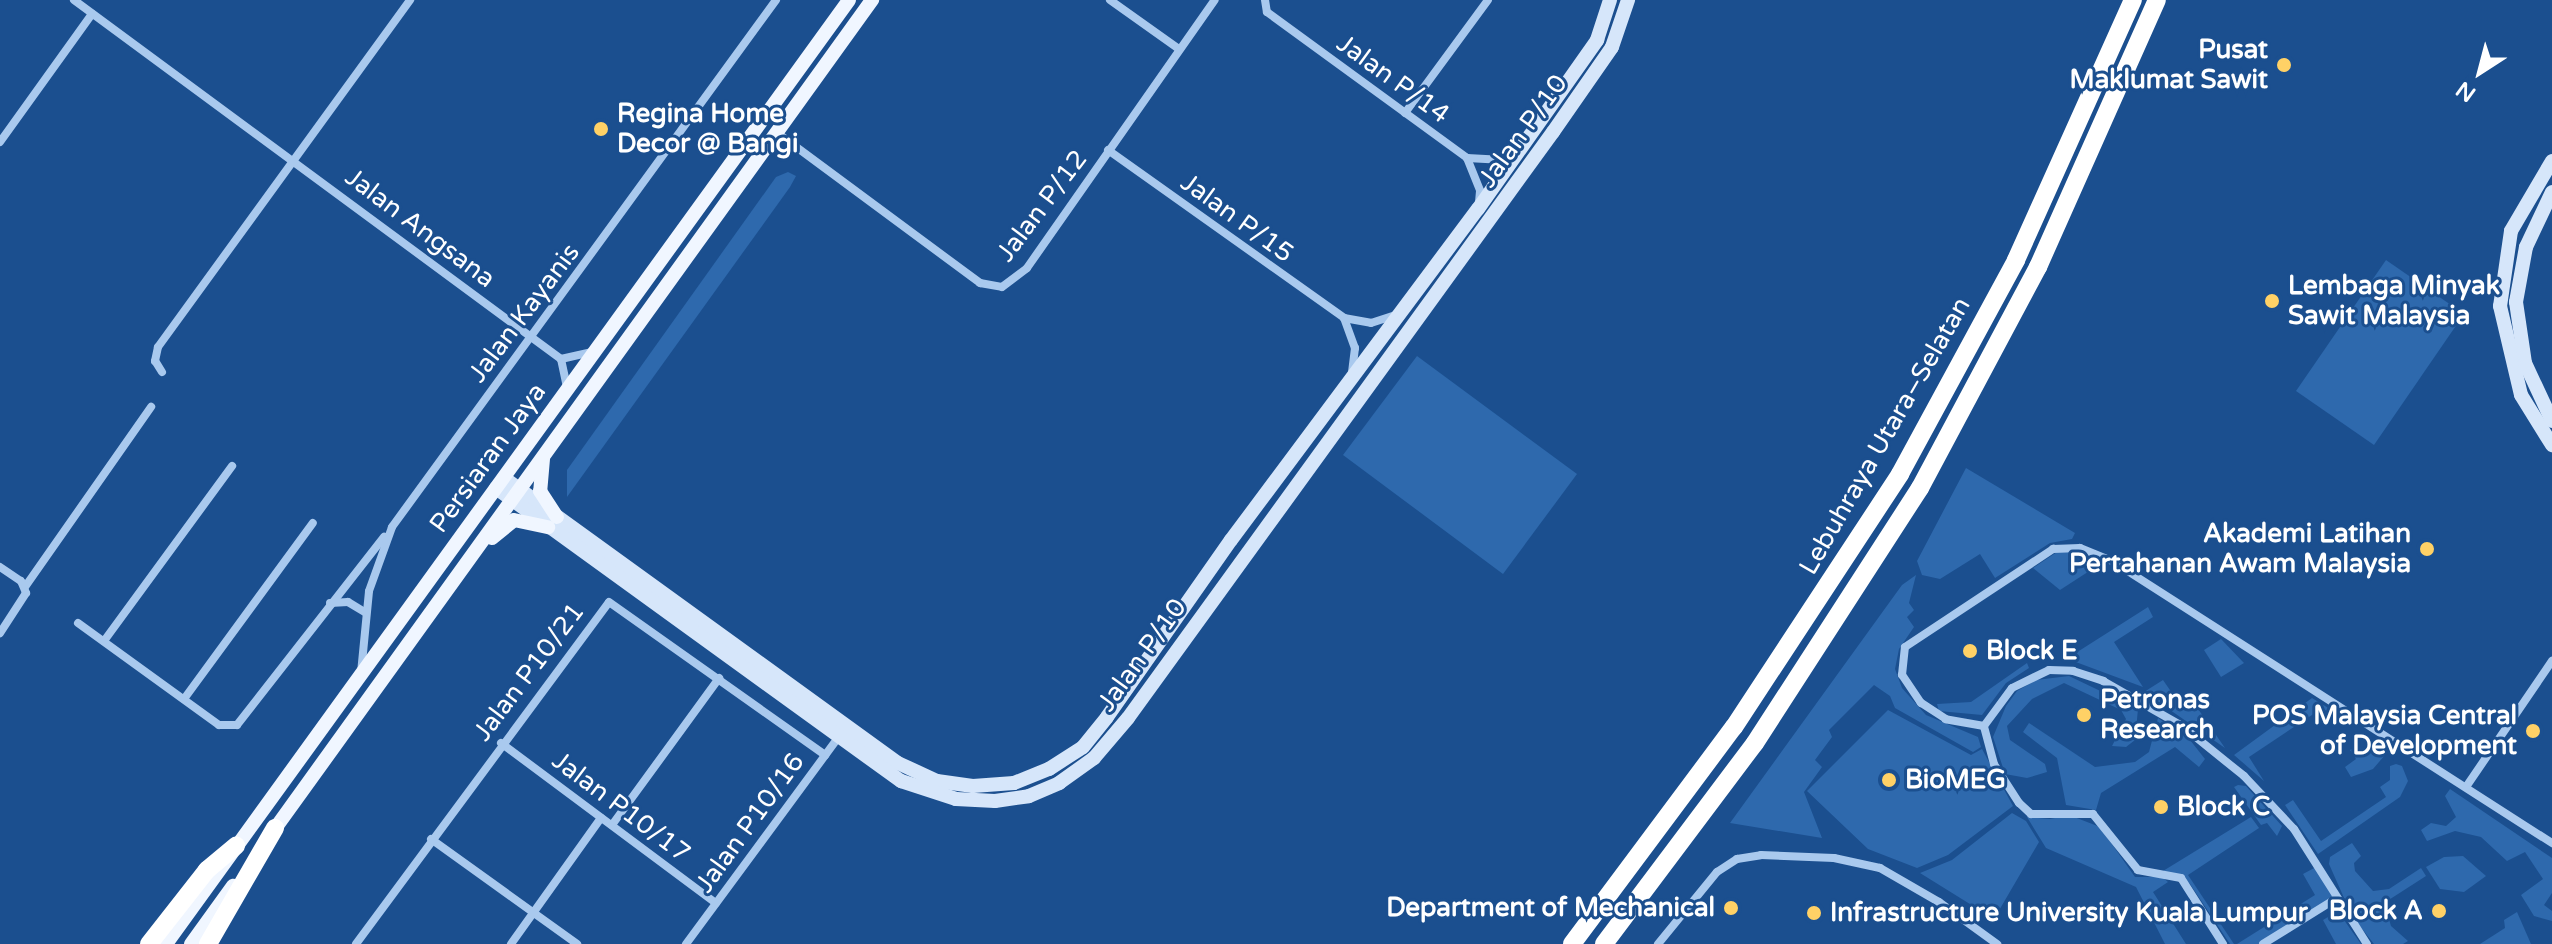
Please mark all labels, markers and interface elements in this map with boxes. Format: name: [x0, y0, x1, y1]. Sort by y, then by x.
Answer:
street label: Jalan P/14: [1331, 28, 1455, 130]
north arrow: [2440, 32, 2520, 112]
place label: Pusat Maklumat Sawit: [2070, 34, 2268, 96]
marker: Pusat Maklumat Sawit: [2275, 56, 2293, 74]
street label: Jalan P/10: [1472, 69, 1574, 193]
text: N: [2451, 76, 2481, 107]
place label: Regina Home Decor @ Bangi: [617, 98, 798, 160]
marker: Regina Home Decor @ Bangi: [592, 120, 610, 138]
street label: Jalan P/12: [990, 144, 1094, 268]
street label: Jalan Angsana: [339, 162, 501, 294]
street label: Jalan P/15: [1175, 167, 1299, 269]
street label: Jalan Kayanis: [462, 238, 586, 388]
place label: Lembaga Minyak Sawit Malaysia: [2288, 270, 2500, 332]
street label: Lebuhraya Utara–Selatan: [1793, 292, 1977, 580]
marker: Lembaga Minyak Sawit Malaysia: [2263, 292, 2281, 310]
street label: Persiaran Jaya: [423, 377, 553, 539]
place label: Akademi Latihan Pertahanan Awam Malaysia: [2069, 518, 2411, 580]
marker: Akademi Latihan Pertahanan Awam Malaysia: [2418, 540, 2436, 558]
street label: Jalan P/10: [1091, 593, 1193, 717]
street label: Jalan P10/21: [467, 597, 591, 747]
place label: Block E: [1986, 635, 2077, 667]
marker: Block E: [1961, 642, 1979, 660]
place label: Petronas Research: [2100, 684, 2214, 746]
place label: POS Malaysia Central of Development: [2252, 700, 2517, 762]
marker: Petronas Research: [2075, 706, 2093, 724]
marker: POS Malaysia Central of Development: [2524, 722, 2542, 740]
street label: Jalan P10/17: [546, 745, 696, 869]
street label: Jalan P10/16: [689, 747, 811, 899]
place label: BioMEG: [1905, 764, 2006, 796]
marker: BioMEG: [1880, 771, 1898, 789]
place label: Block C: [2177, 791, 2270, 823]
marker: Block C: [2152, 798, 2170, 816]
place label: Department of Mechanical: [1386, 892, 1715, 924]
place label: Block A: [2329, 895, 2423, 927]
place label: Infrastructure University Kuala Lumpur: [1830, 897, 2308, 929]
marker: Department of Mechanical: [1722, 899, 1740, 917]
marker: Block A: [2430, 902, 2448, 920]
marker: Infrastructure University Kuala Lumpur: [1805, 904, 1823, 922]

